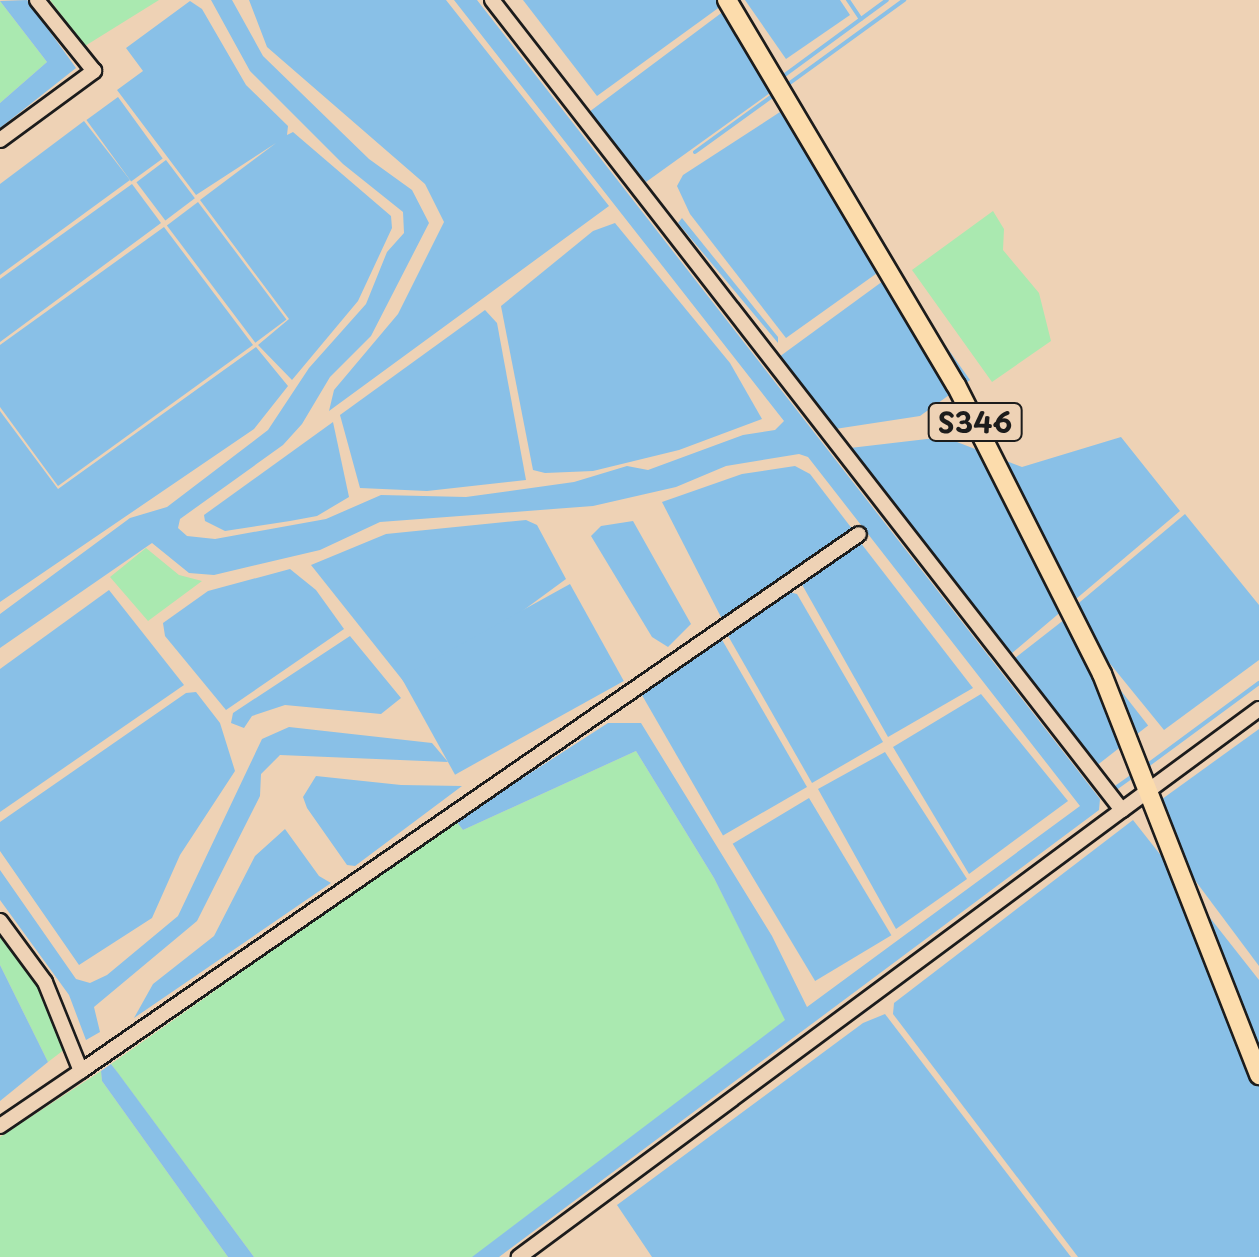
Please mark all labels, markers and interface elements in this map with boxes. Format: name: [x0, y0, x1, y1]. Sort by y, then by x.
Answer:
road number: S346: [928, 399, 1022, 445]

